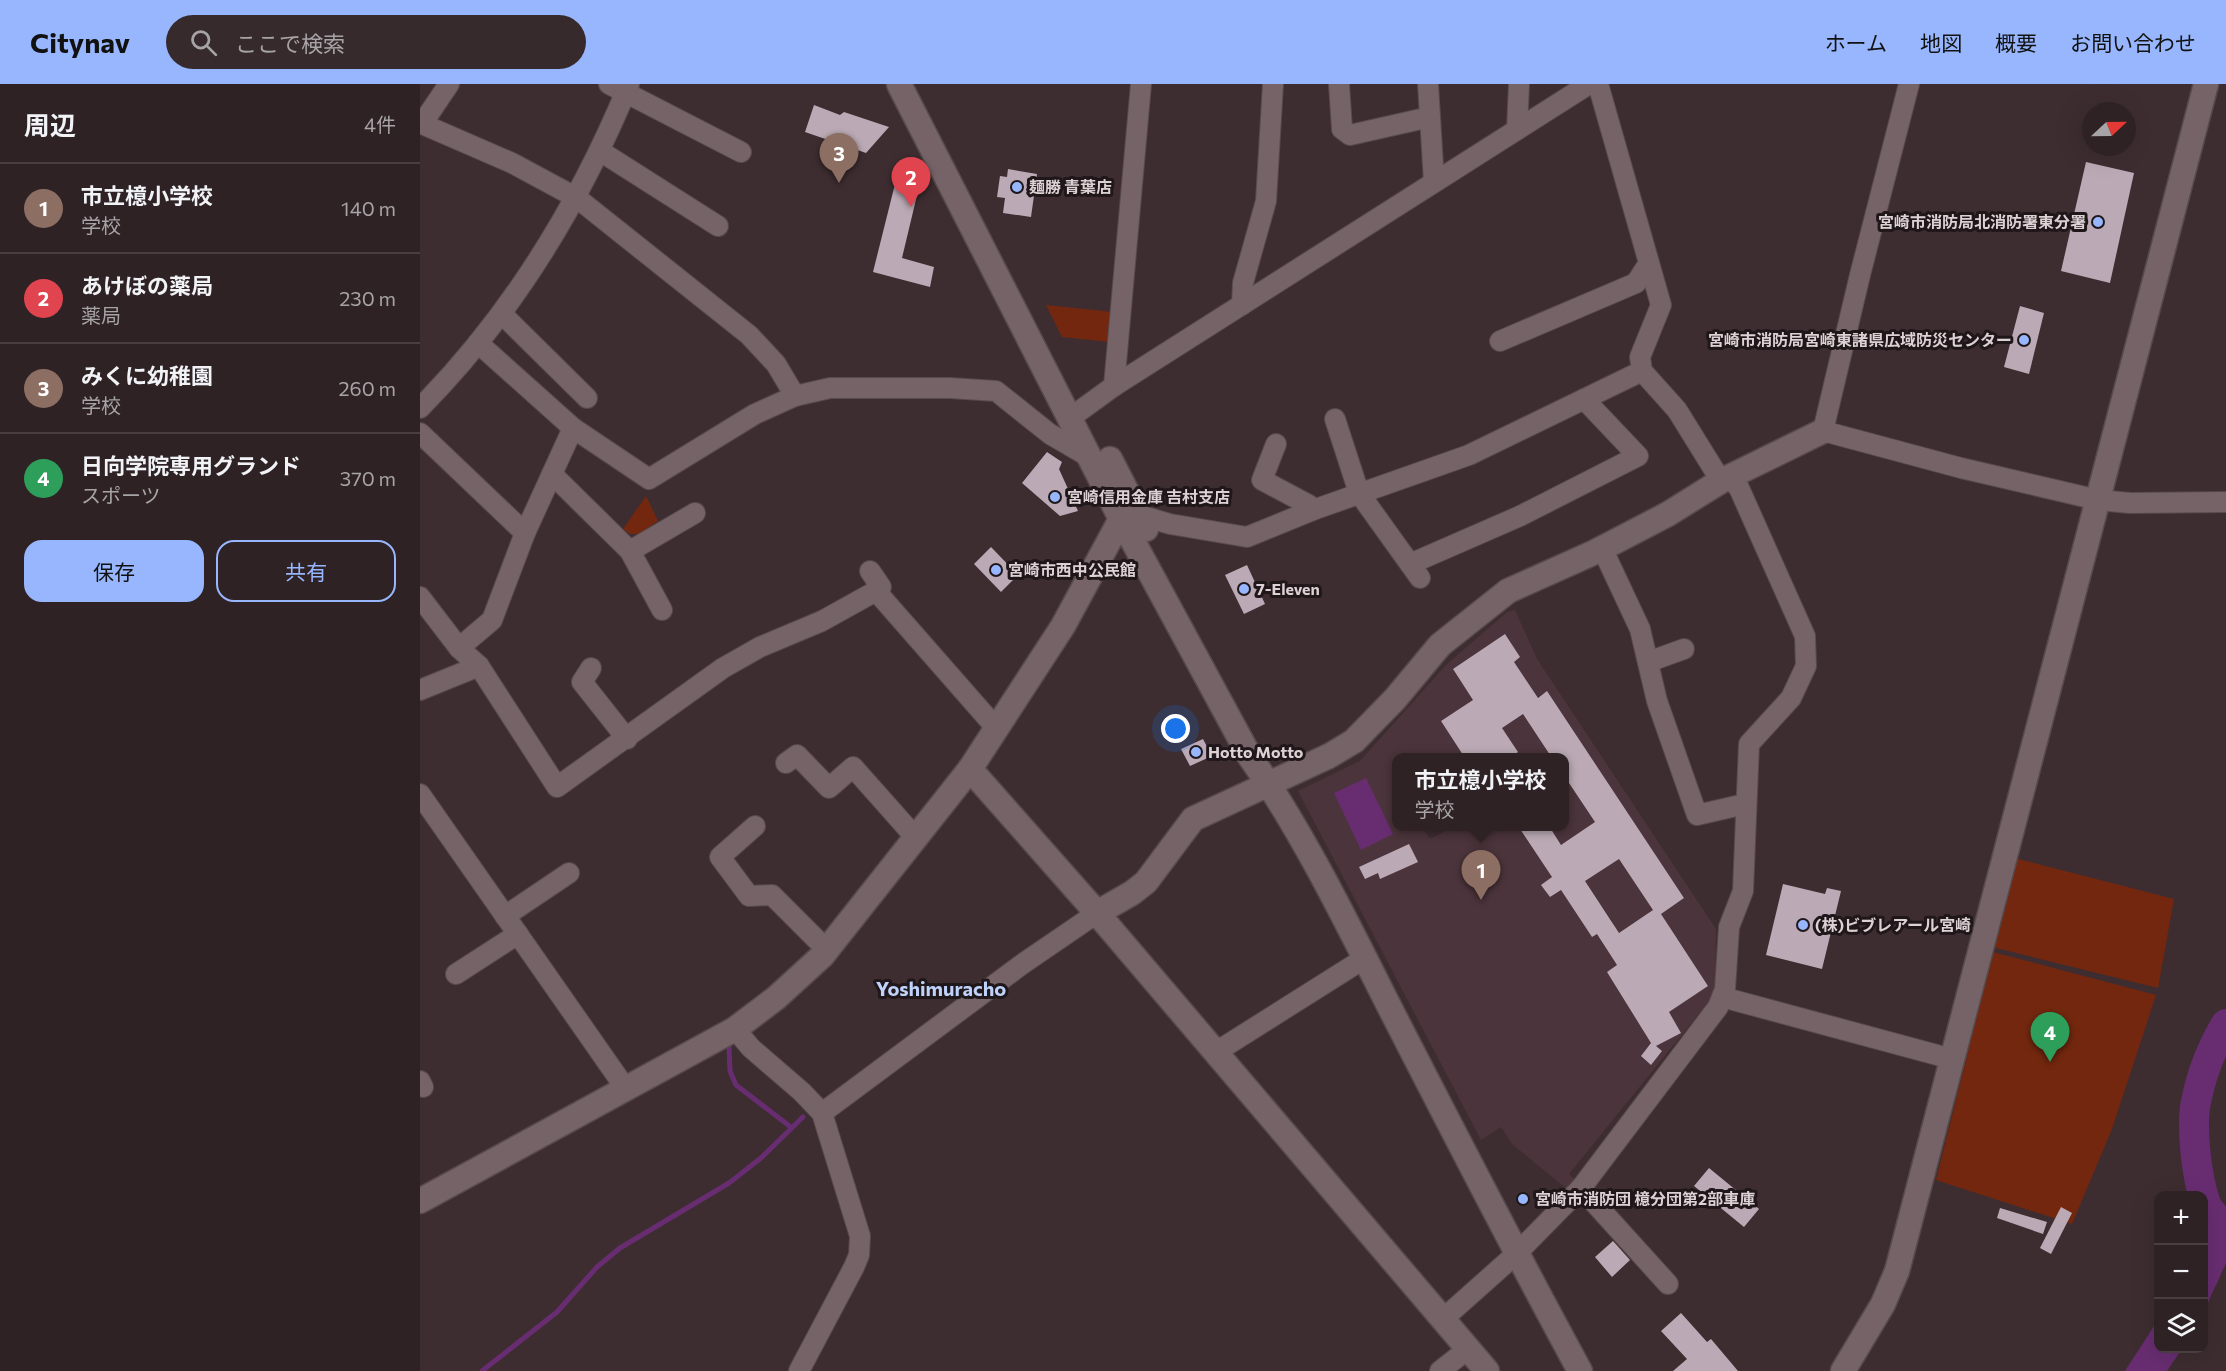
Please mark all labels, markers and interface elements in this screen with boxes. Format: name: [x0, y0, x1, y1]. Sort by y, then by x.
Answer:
search box: [166, 15, 586, 69]
text: Citynav: [30, 25, 130, 59]
icon: search: [187, 26, 220, 59]
text: ここで検索: [235, 30, 345, 57]
text: ホーム: [1825, 30, 1887, 55]
text: 地図: [1920, 30, 1962, 55]
text: 概要: [1995, 30, 2037, 55]
text: お問い合わせ: [2070, 30, 2196, 55]
north arrow: [2082, 102, 2136, 156]
text: 周辺: [24, 109, 76, 140]
text: 4件: [364, 112, 396, 136]
pin: 3: [820, 134, 858, 183]
pin: 2: [892, 158, 930, 207]
place label: 麺勝 青葉店: [1029, 177, 1112, 196]
marker: 麺勝 青葉店: [1010, 180, 1024, 194]
text: 市立檍小学校: [81, 182, 213, 209]
text: 1: [39, 196, 48, 220]
text: 140 m: [341, 196, 396, 220]
place label: 宮崎市消防局北消防署東分署: [1878, 212, 2086, 231]
text: 学校: [81, 213, 121, 237]
marker: 宮崎市消防局北消防署東分署: [2091, 215, 2105, 229]
text: あけぼの薬局: [81, 272, 213, 299]
text: 2: [38, 286, 49, 310]
text: 230 m: [339, 286, 396, 310]
text: 薬局: [81, 303, 121, 327]
place label: 宮崎市消防局宮崎東諸県広域防災センター: [1708, 330, 2012, 349]
marker: 宮崎市消防局宮崎東諸県広域防災センター: [2017, 333, 2031, 347]
text: みくに幼稚園: [81, 362, 213, 389]
text: 3: [38, 376, 49, 400]
text: 260 m: [338, 376, 396, 400]
text: 学校: [81, 393, 121, 417]
text: 日向学院専用グランド: [81, 452, 301, 479]
text: 4: [37, 466, 50, 490]
text: 370 m: [340, 466, 396, 490]
text: スポーツ: [81, 483, 161, 507]
place label: 宮崎信用金庫 吉村支店: [1067, 487, 1230, 506]
marker: 宮崎信用金庫 吉村支店: [1048, 490, 1062, 504]
button: 保存: [24, 540, 204, 602]
button: 共有: [216, 540, 396, 602]
place label: 宮崎市西中公民館: [1008, 560, 1136, 579]
marker: 宮崎市西中公民館: [989, 563, 1003, 577]
place label: 7-Eleven: [1256, 579, 1320, 598]
marker: 7-Eleven: [1237, 582, 1251, 596]
your location: [1161, 714, 1190, 743]
place label: Hotto Motto: [1208, 742, 1304, 761]
marker: Hotto Motto: [1189, 745, 1203, 759]
popup: [1392, 753, 1569, 831]
text: 市立檍小学校: [1414, 766, 1547, 793]
text: 学校: [1414, 797, 1454, 821]
pin: 1: [1462, 850, 1500, 900]
place label: (株)ビブレアール宮崎: [1815, 915, 1971, 934]
marker: (株)ビブレアール宮崎: [1796, 918, 1810, 932]
district label: Yoshimuracho: [876, 976, 1006, 1000]
pin: 4: [2030, 1012, 2070, 1062]
place label: 宮崎市消防団 檍分団第2部車庫: [1535, 1189, 1755, 1208]
map controls: [2154, 1191, 2208, 1353]
button: +: [2154, 1191, 2208, 1245]
marker: 宮崎市消防団 檍分団第2部車庫: [1516, 1192, 1530, 1206]
button: −: [2154, 1245, 2208, 1299]
button: layers: [2154, 1299, 2208, 1353]

